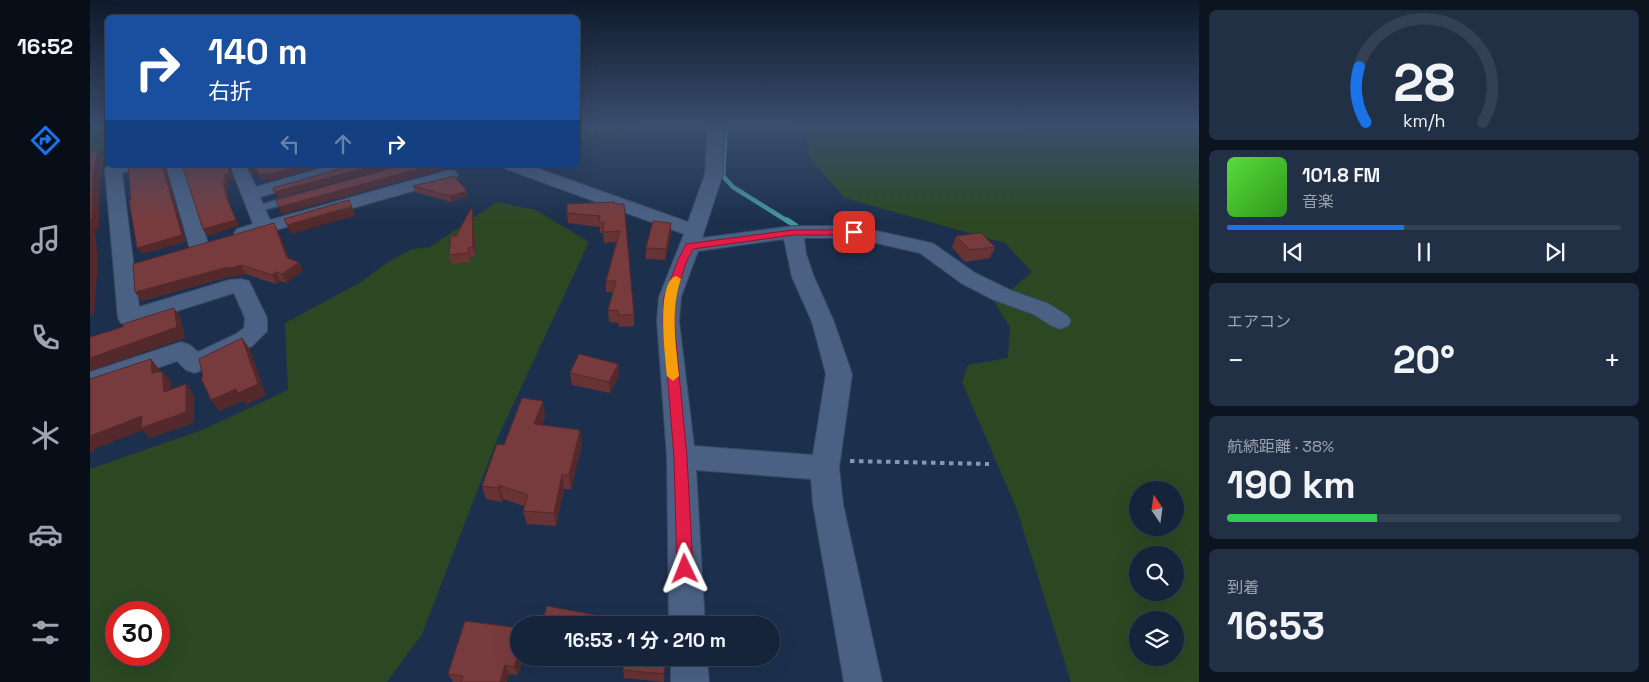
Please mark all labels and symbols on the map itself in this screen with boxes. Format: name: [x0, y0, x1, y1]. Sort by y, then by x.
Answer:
pin: [833, 211, 875, 253]
north arrow: [1129, 481, 1184, 536]
position arrow: [658, 542, 710, 594]
speed limit sign: 30: [105, 601, 170, 666]

